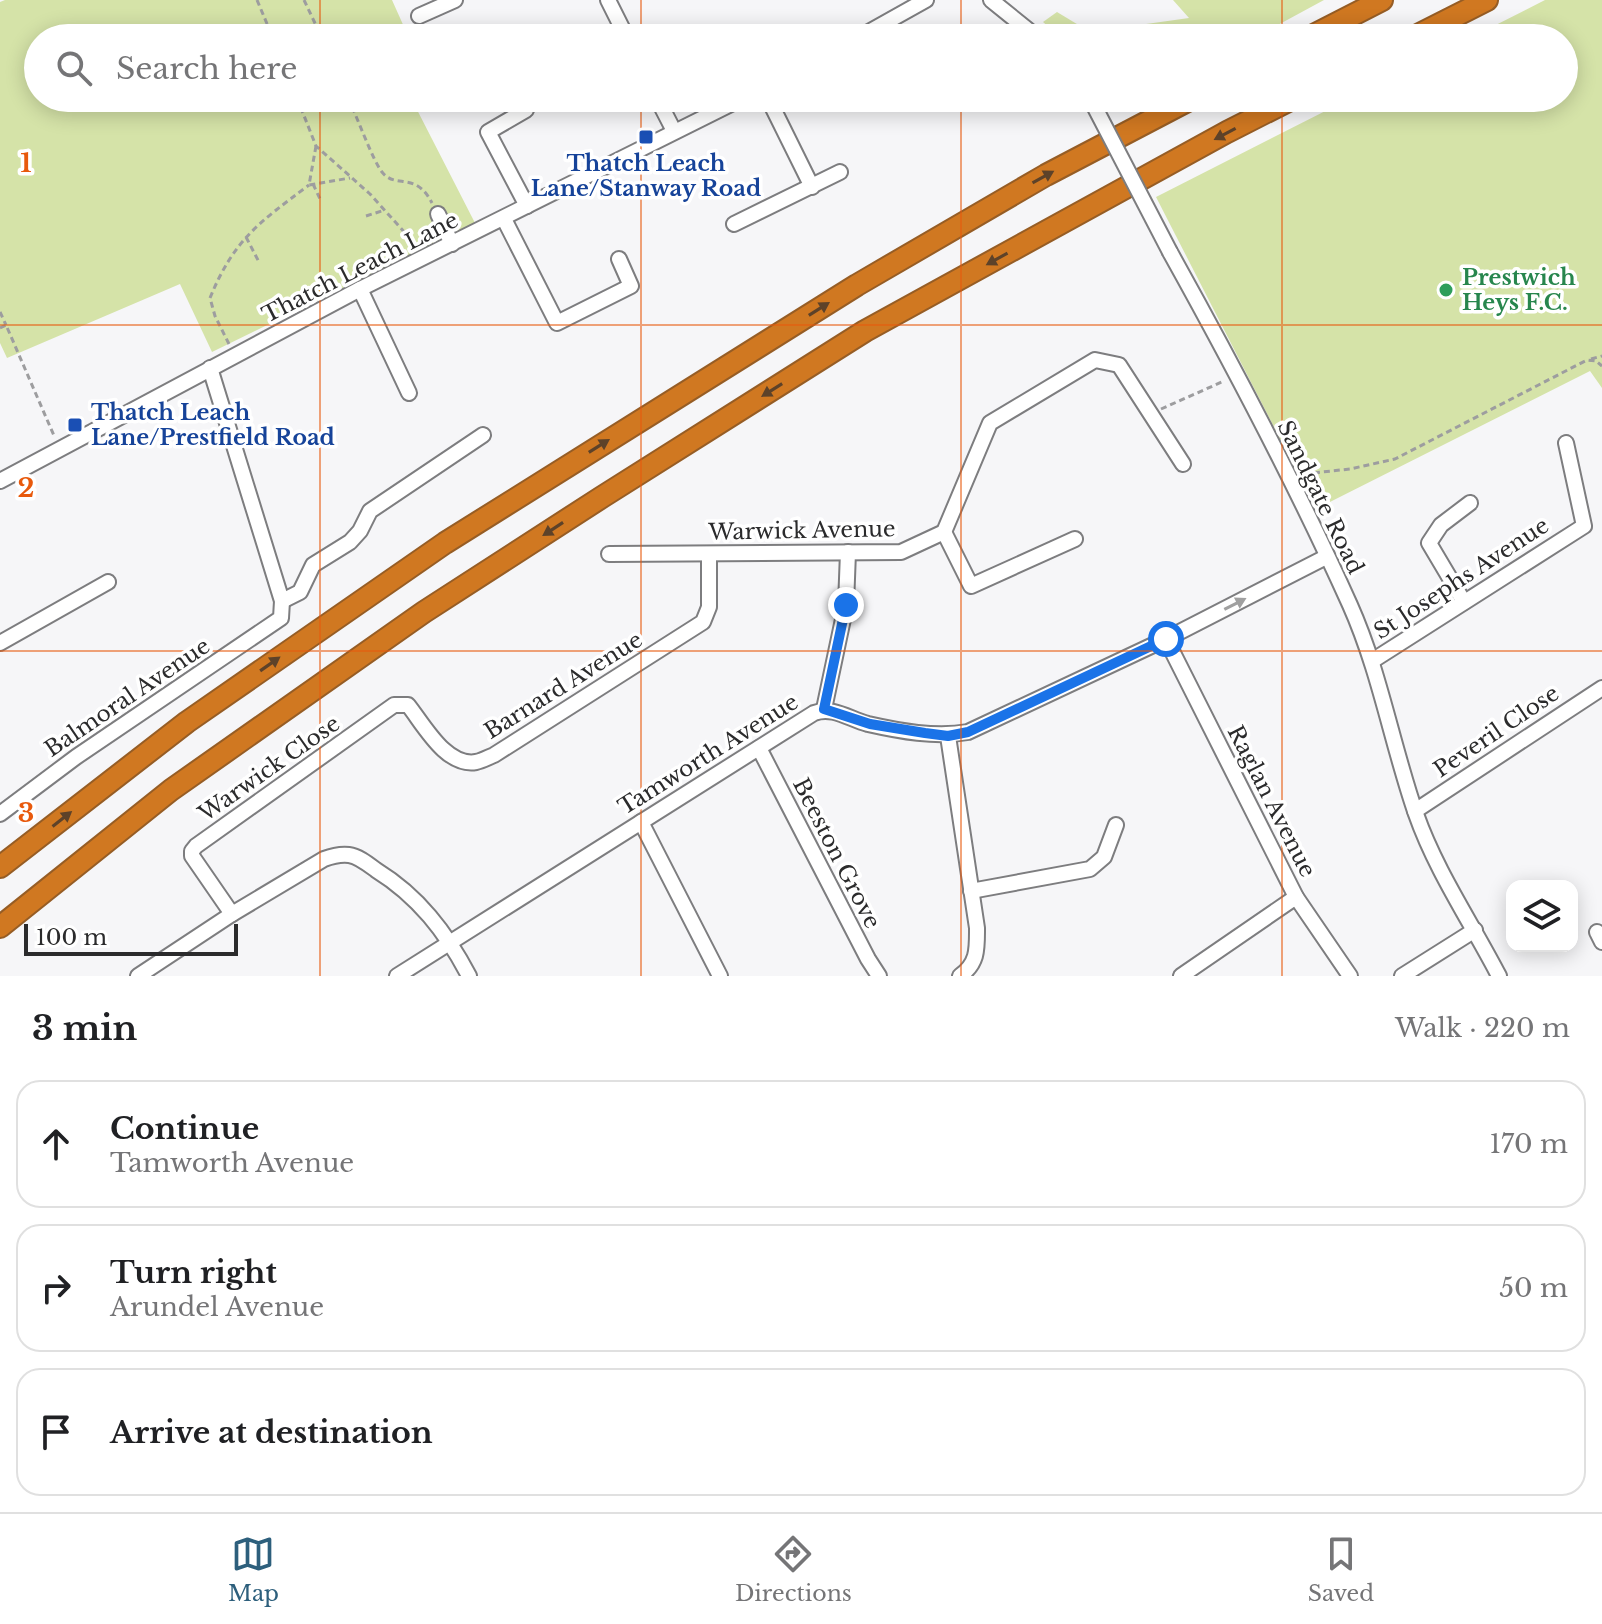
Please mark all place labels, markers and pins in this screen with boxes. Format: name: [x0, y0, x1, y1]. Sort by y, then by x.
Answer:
marker: Thatch Leach Lane/Stanway Road: [637, 128, 655, 146]
place label: Thatch Leach Lane/Stanway Road: [531, 150, 761, 202]
place label: Prestwich Heys F.C.: [1462, 264, 1576, 316]
marker: Prestwich Heys F.C.: [1437, 281, 1455, 299]
place label: Thatch Leach Lane/Prestfield Road: [91, 399, 335, 451]
marker: Thatch Leach Lane/Prestfield Road: [66, 416, 84, 434]

